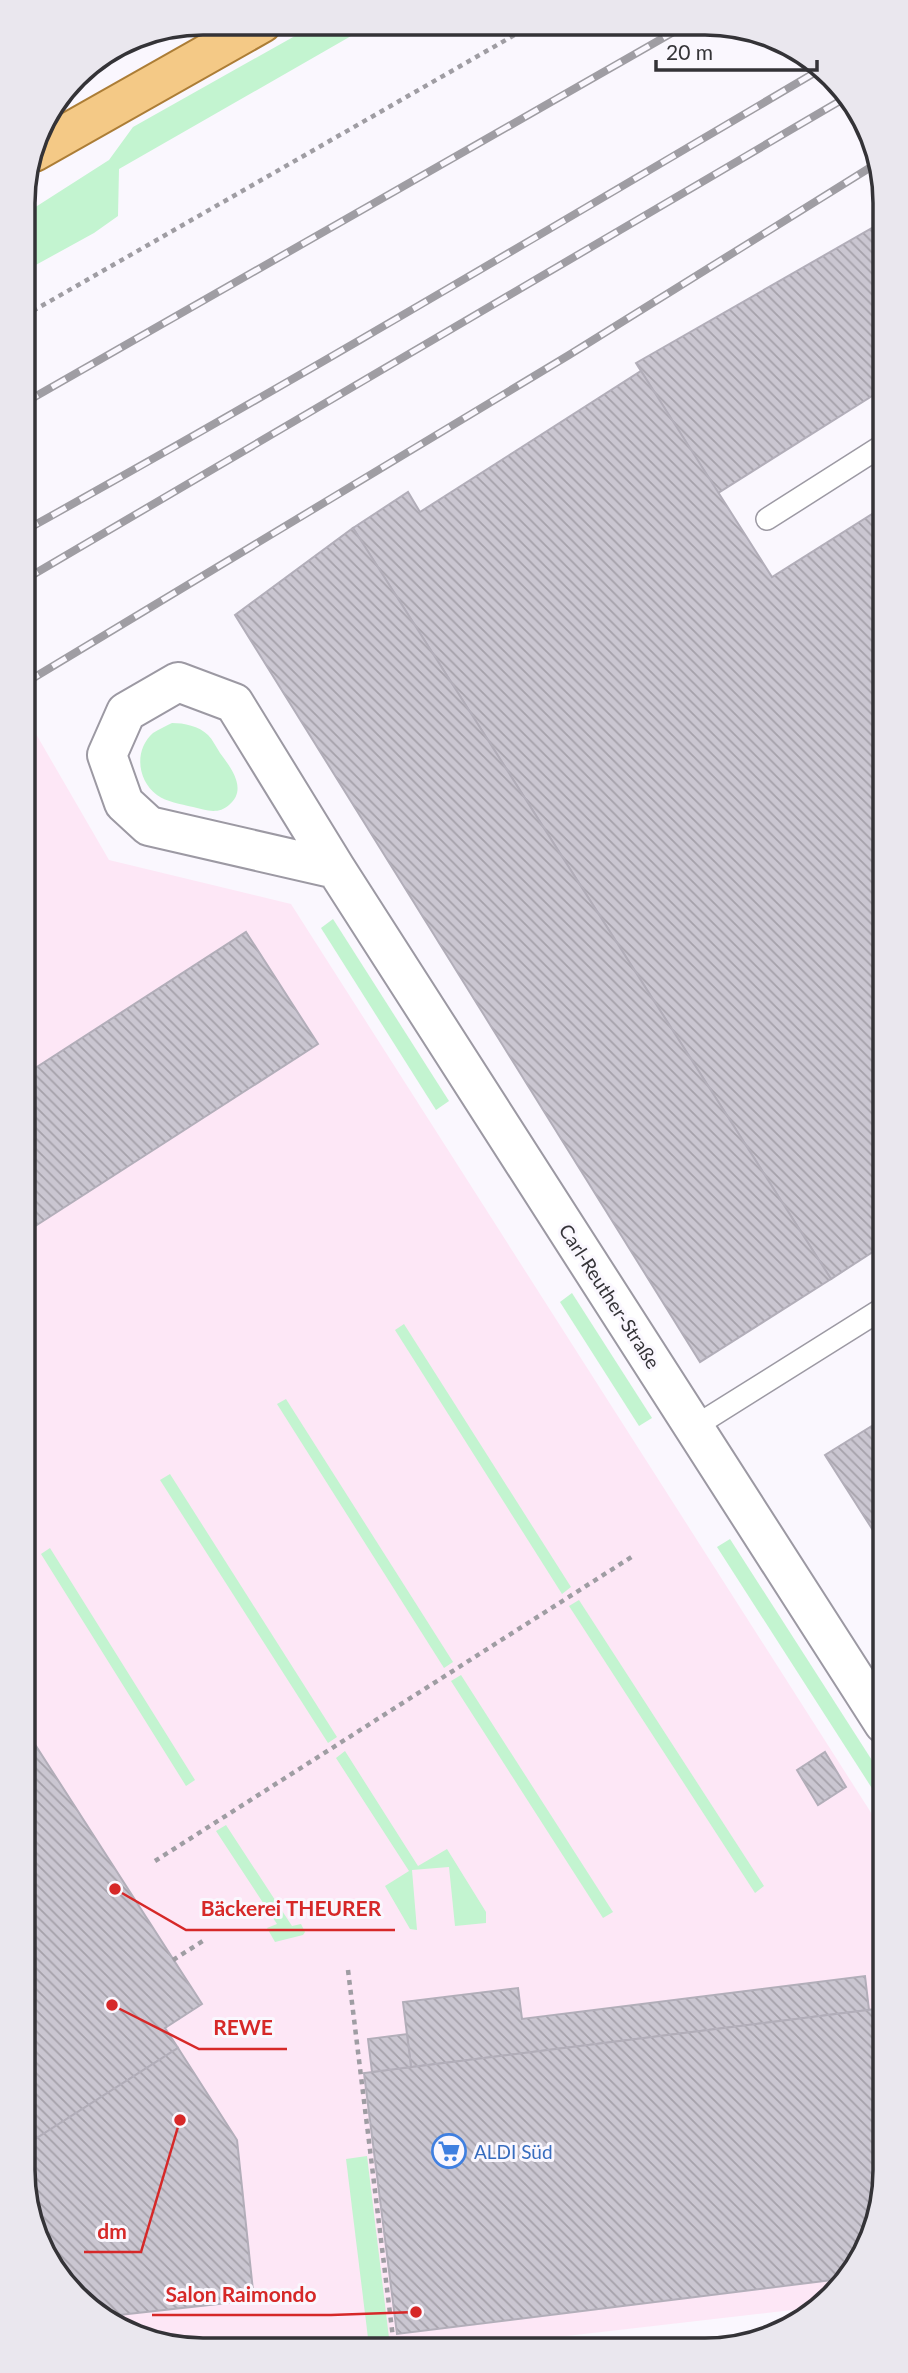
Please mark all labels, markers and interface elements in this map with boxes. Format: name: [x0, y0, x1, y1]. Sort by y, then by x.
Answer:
scale bar: [656, 28, 817, 72]
text: 20 m: [666, 39, 713, 64]
street label: Carl-Reuther-Straße: [555, 1219, 665, 1373]
callout: Bäckerei THEURER: [186, 1888, 395, 1930]
text: Bäckerei THEURER: [201, 1895, 382, 1920]
callout: REWE: [199, 2007, 287, 2049]
text: REWE: [213, 2014, 273, 2039]
supermarket icon: ALDI Süd: [430, 2132, 468, 2170]
place label: ALDI Süd: [474, 2140, 553, 2163]
callout: dm: [84, 2210, 141, 2252]
text: dm: [97, 2218, 127, 2243]
callout: Salon Raimondo: [152, 2273, 331, 2315]
text: Salon Raimondo: [165, 2281, 317, 2306]

